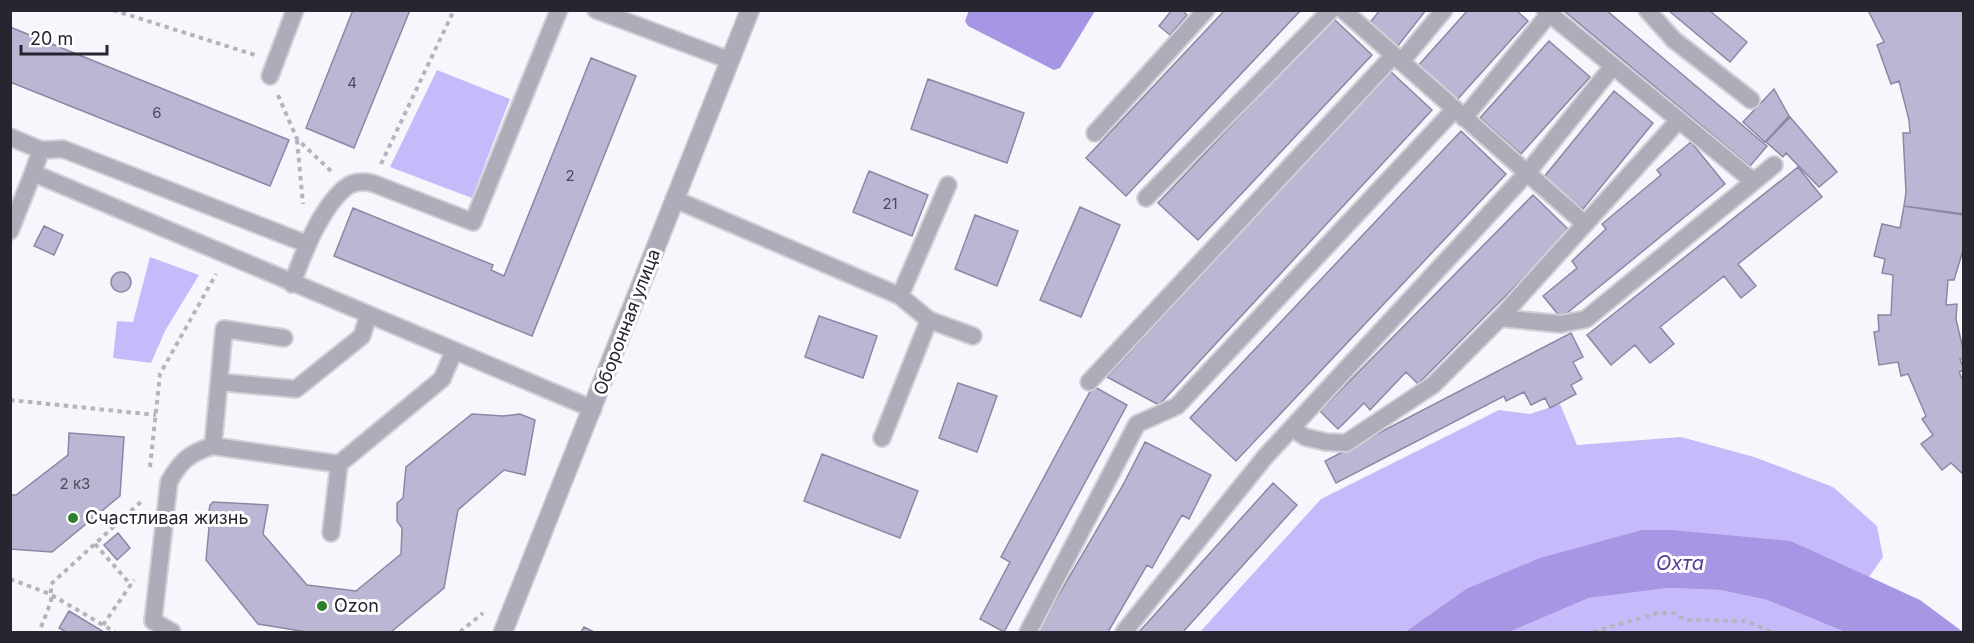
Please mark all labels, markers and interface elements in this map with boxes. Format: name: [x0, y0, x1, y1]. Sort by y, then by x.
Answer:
scale bar: [21, 18, 106, 56]
text: 20 m: [30, 28, 73, 49]
house number: 4: [347, 73, 357, 92]
house number: 6: [152, 103, 162, 122]
house number: 2: [565, 166, 575, 185]
house number: 21: [882, 194, 898, 213]
street label: Оборонная улица: [589, 246, 664, 398]
house number: 2 к3: [60, 474, 90, 493]
place label: Счастливая жизнь: [85, 507, 248, 528]
marker: Счастливая жизнь: [66, 511, 80, 525]
water label: Охта: [1656, 551, 1704, 575]
place label: Ozon: [334, 595, 379, 616]
marker: Ozon: [315, 599, 329, 613]

